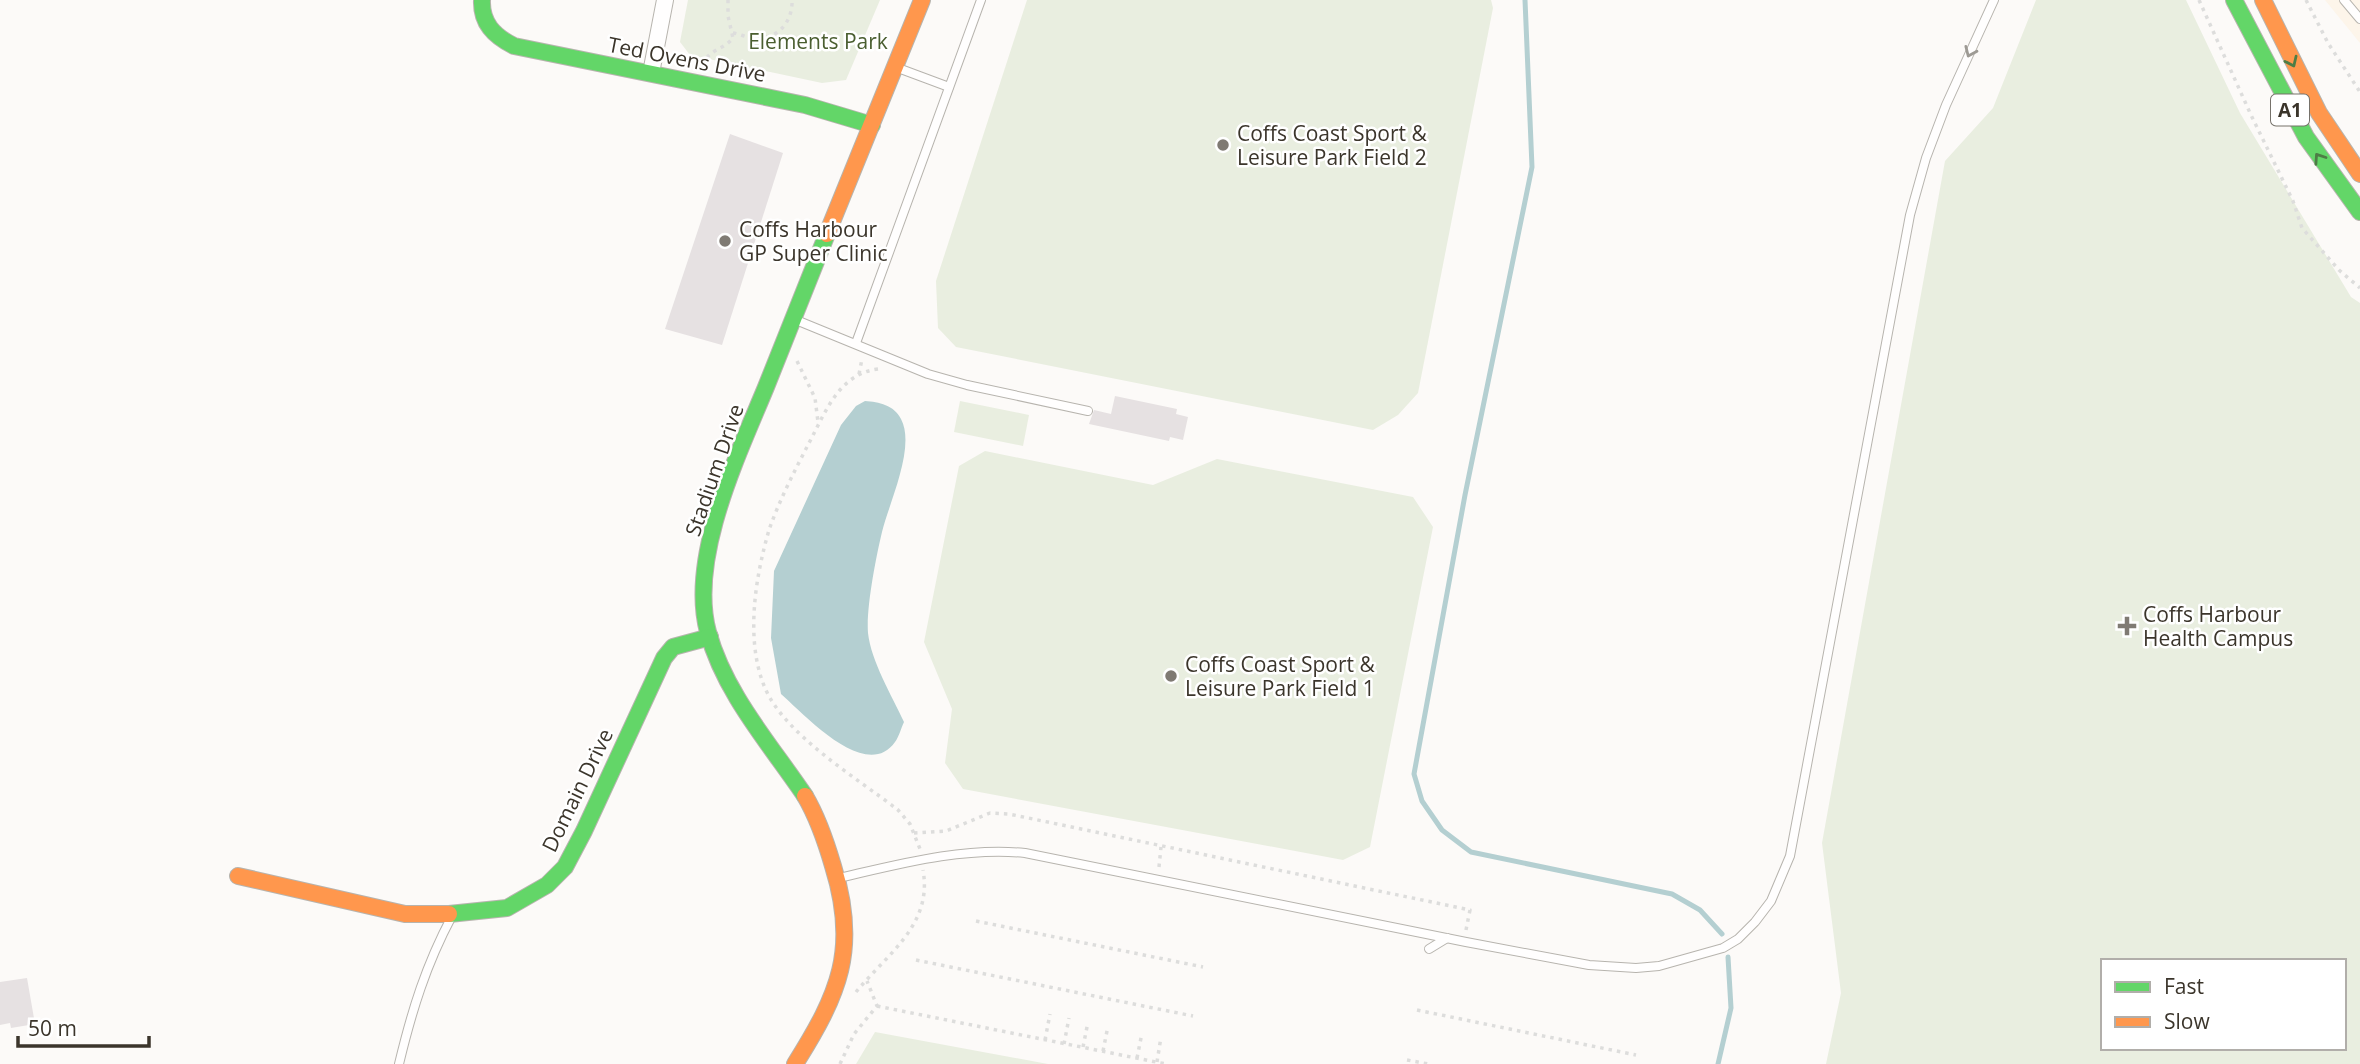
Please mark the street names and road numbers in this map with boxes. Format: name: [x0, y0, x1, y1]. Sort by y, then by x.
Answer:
street label: Ted Ovens Drive: [606, 30, 768, 88]
road number: A1: [2271, 94, 2309, 125]
street label: Stadium Drive: [678, 400, 750, 540]
street label: Domain Drive: [535, 724, 619, 856]

